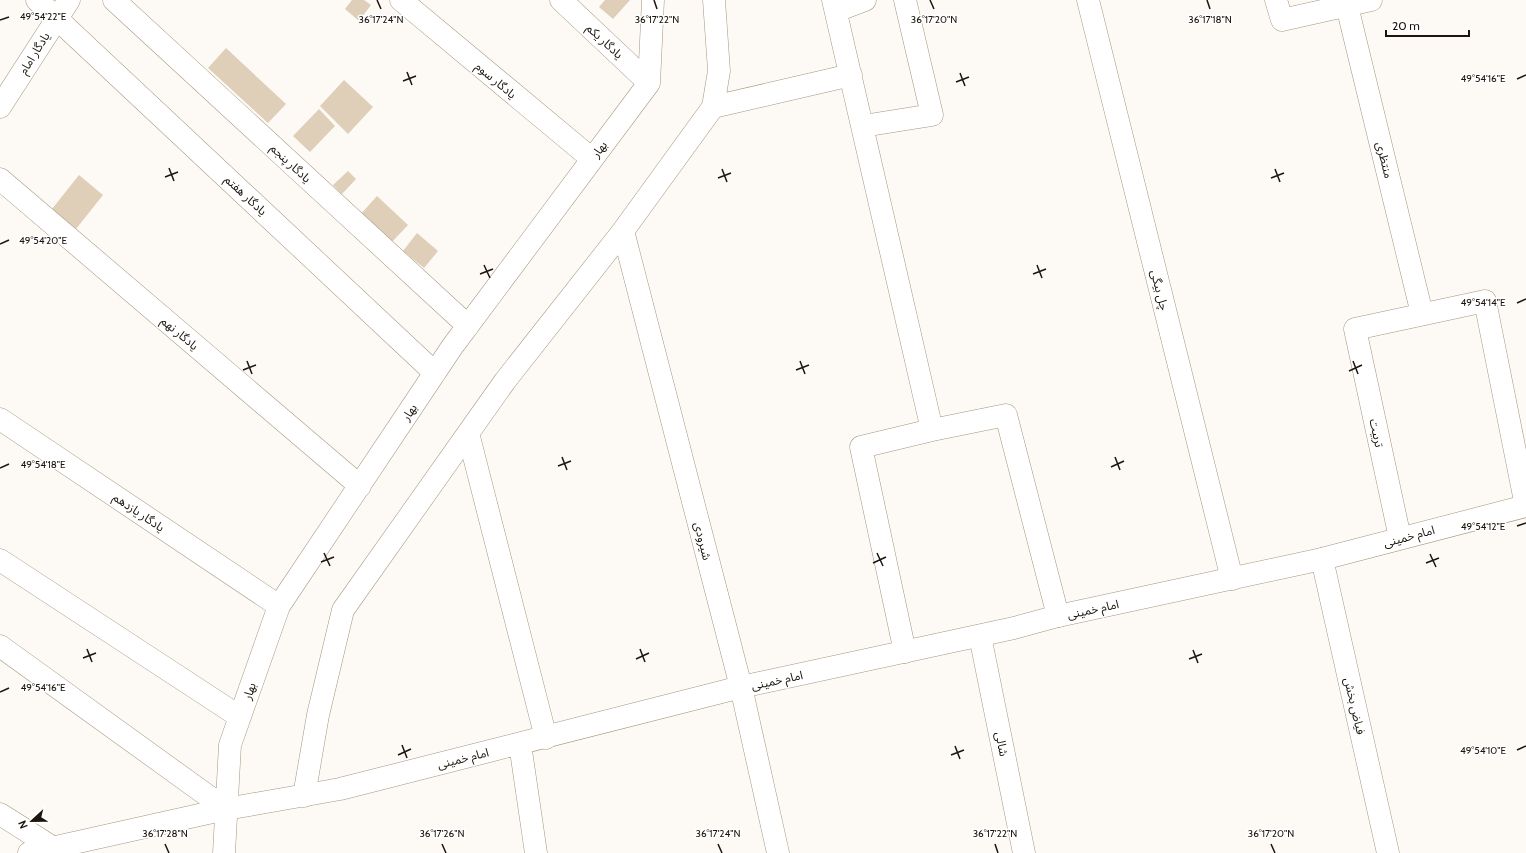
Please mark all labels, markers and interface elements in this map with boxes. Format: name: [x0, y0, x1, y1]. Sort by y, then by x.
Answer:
text: 49°54'22"E: [20, 10, 67, 23]
scale bar: [1386, 12, 1469, 38]
text: 36°17'24"N: [358, 13, 404, 26]
text: 36°17'22"N: [635, 13, 679, 26]
text: 36°17'20"N: [911, 13, 957, 26]
text: 36°17'18"N: [1188, 13, 1232, 26]
text: 20 m: [1392, 18, 1420, 33]
street label: یادگار یکم: [582, 20, 627, 63]
street label: یادگار امام: [15, 29, 54, 78]
street label: یادگار سوم: [471, 58, 520, 103]
text: 49°54'16"E: [1461, 72, 1506, 85]
street label: بهار: [587, 138, 610, 161]
street label: یادگار پنجم: [266, 140, 315, 187]
street label: منتظری: [1373, 140, 1397, 180]
street label: یادگار هفتم: [220, 172, 270, 220]
text: 49°54'20"E: [19, 234, 68, 247]
street label: چل بیگی: [1147, 268, 1172, 312]
text: 49°54'14"E: [1461, 296, 1506, 309]
street label: یادگار نهم: [157, 313, 202, 355]
street label: بهار: [397, 401, 420, 424]
street label: تربیت: [1367, 417, 1387, 449]
text: 49°54'18"E: [20, 458, 66, 471]
street label: یادگار یازدهم: [109, 489, 168, 536]
street label: شیرودی: [691, 520, 715, 562]
text: 49°54'12"E: [1461, 520, 1506, 533]
street label: امام خمینی: [1382, 522, 1437, 552]
street label: امام خمینی: [1066, 596, 1121, 624]
street label: امام خمینی: [750, 667, 805, 695]
street label: فیاض بخش: [1341, 676, 1369, 736]
street label: بهار: [239, 680, 259, 703]
text: 49°54'16"E: [21, 681, 66, 694]
street label: شالی: [992, 730, 1012, 758]
street label: امام خمینی: [436, 744, 491, 774]
text: 49°54'10"E: [1460, 744, 1507, 757]
north arrow: [12, 801, 52, 841]
text: N: [15, 819, 31, 831]
text: 36°17'28"N: [142, 827, 188, 840]
text: 36°17'26"N: [419, 827, 465, 840]
text: 36°17'24"N: [695, 827, 741, 840]
text: 36°17'22"N: [973, 827, 1017, 840]
text: 36°17'20"N: [1248, 827, 1294, 840]

